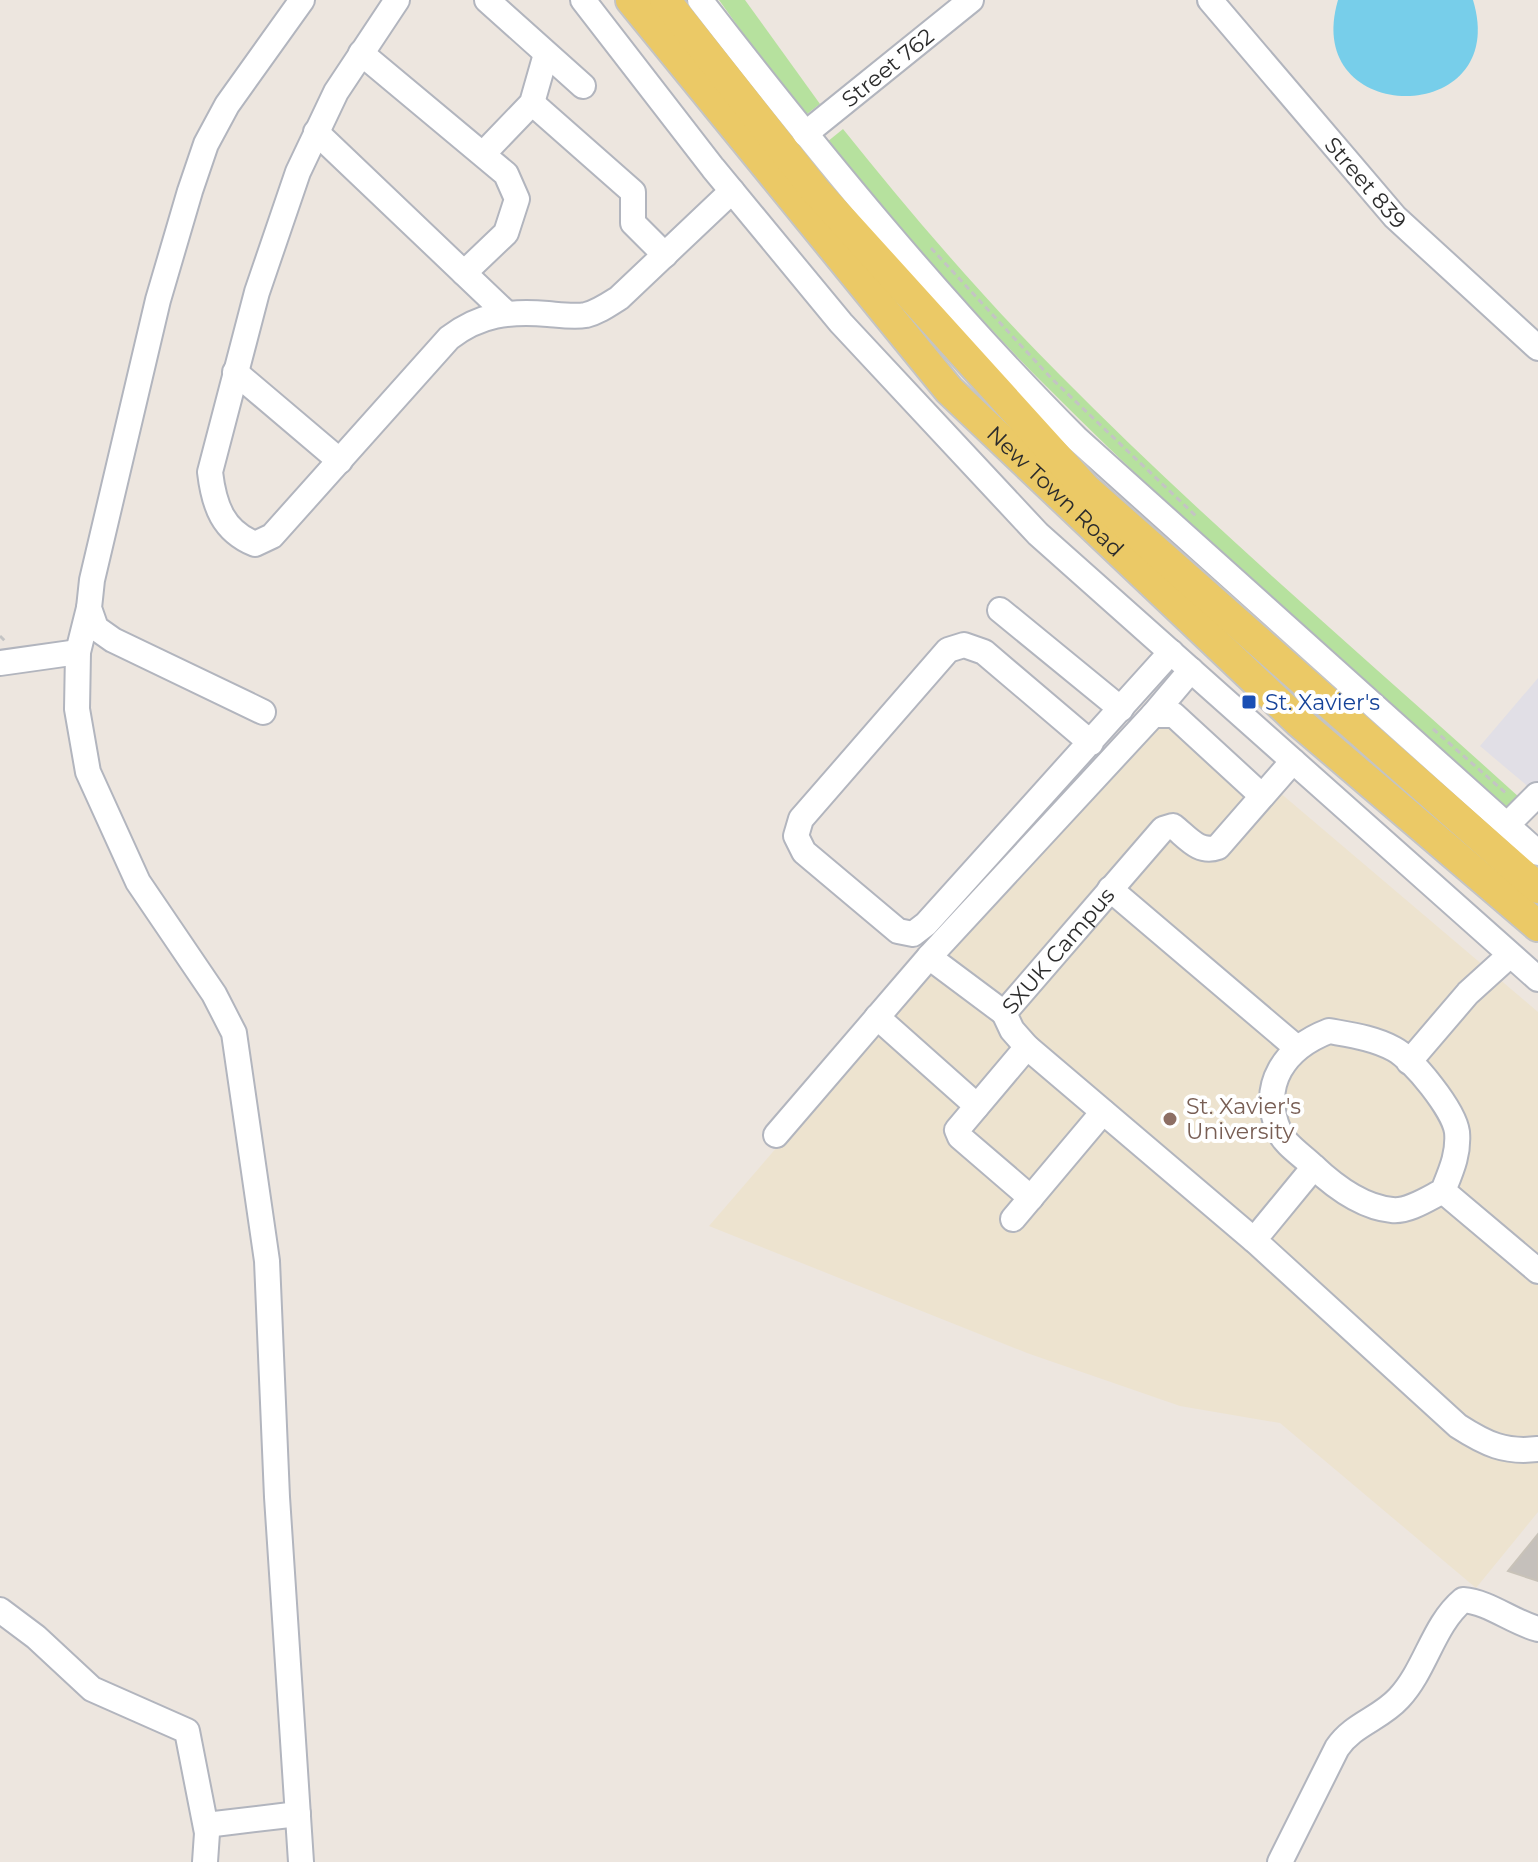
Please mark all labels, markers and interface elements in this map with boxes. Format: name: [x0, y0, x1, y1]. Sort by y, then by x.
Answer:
street label: Street 762: [836, 22, 939, 113]
street label: Street 839: [1319, 131, 1412, 234]
street label: New Town Road: [981, 420, 1130, 562]
place label: St. Xavier's: [1265, 689, 1380, 716]
marker: St. Xavier's: [1240, 693, 1258, 711]
street label: SXUK Campus: [996, 882, 1120, 1019]
place label: St. Xavier's University: [1186, 1093, 1301, 1145]
marker: St. Xavier's University: [1161, 1110, 1179, 1128]

